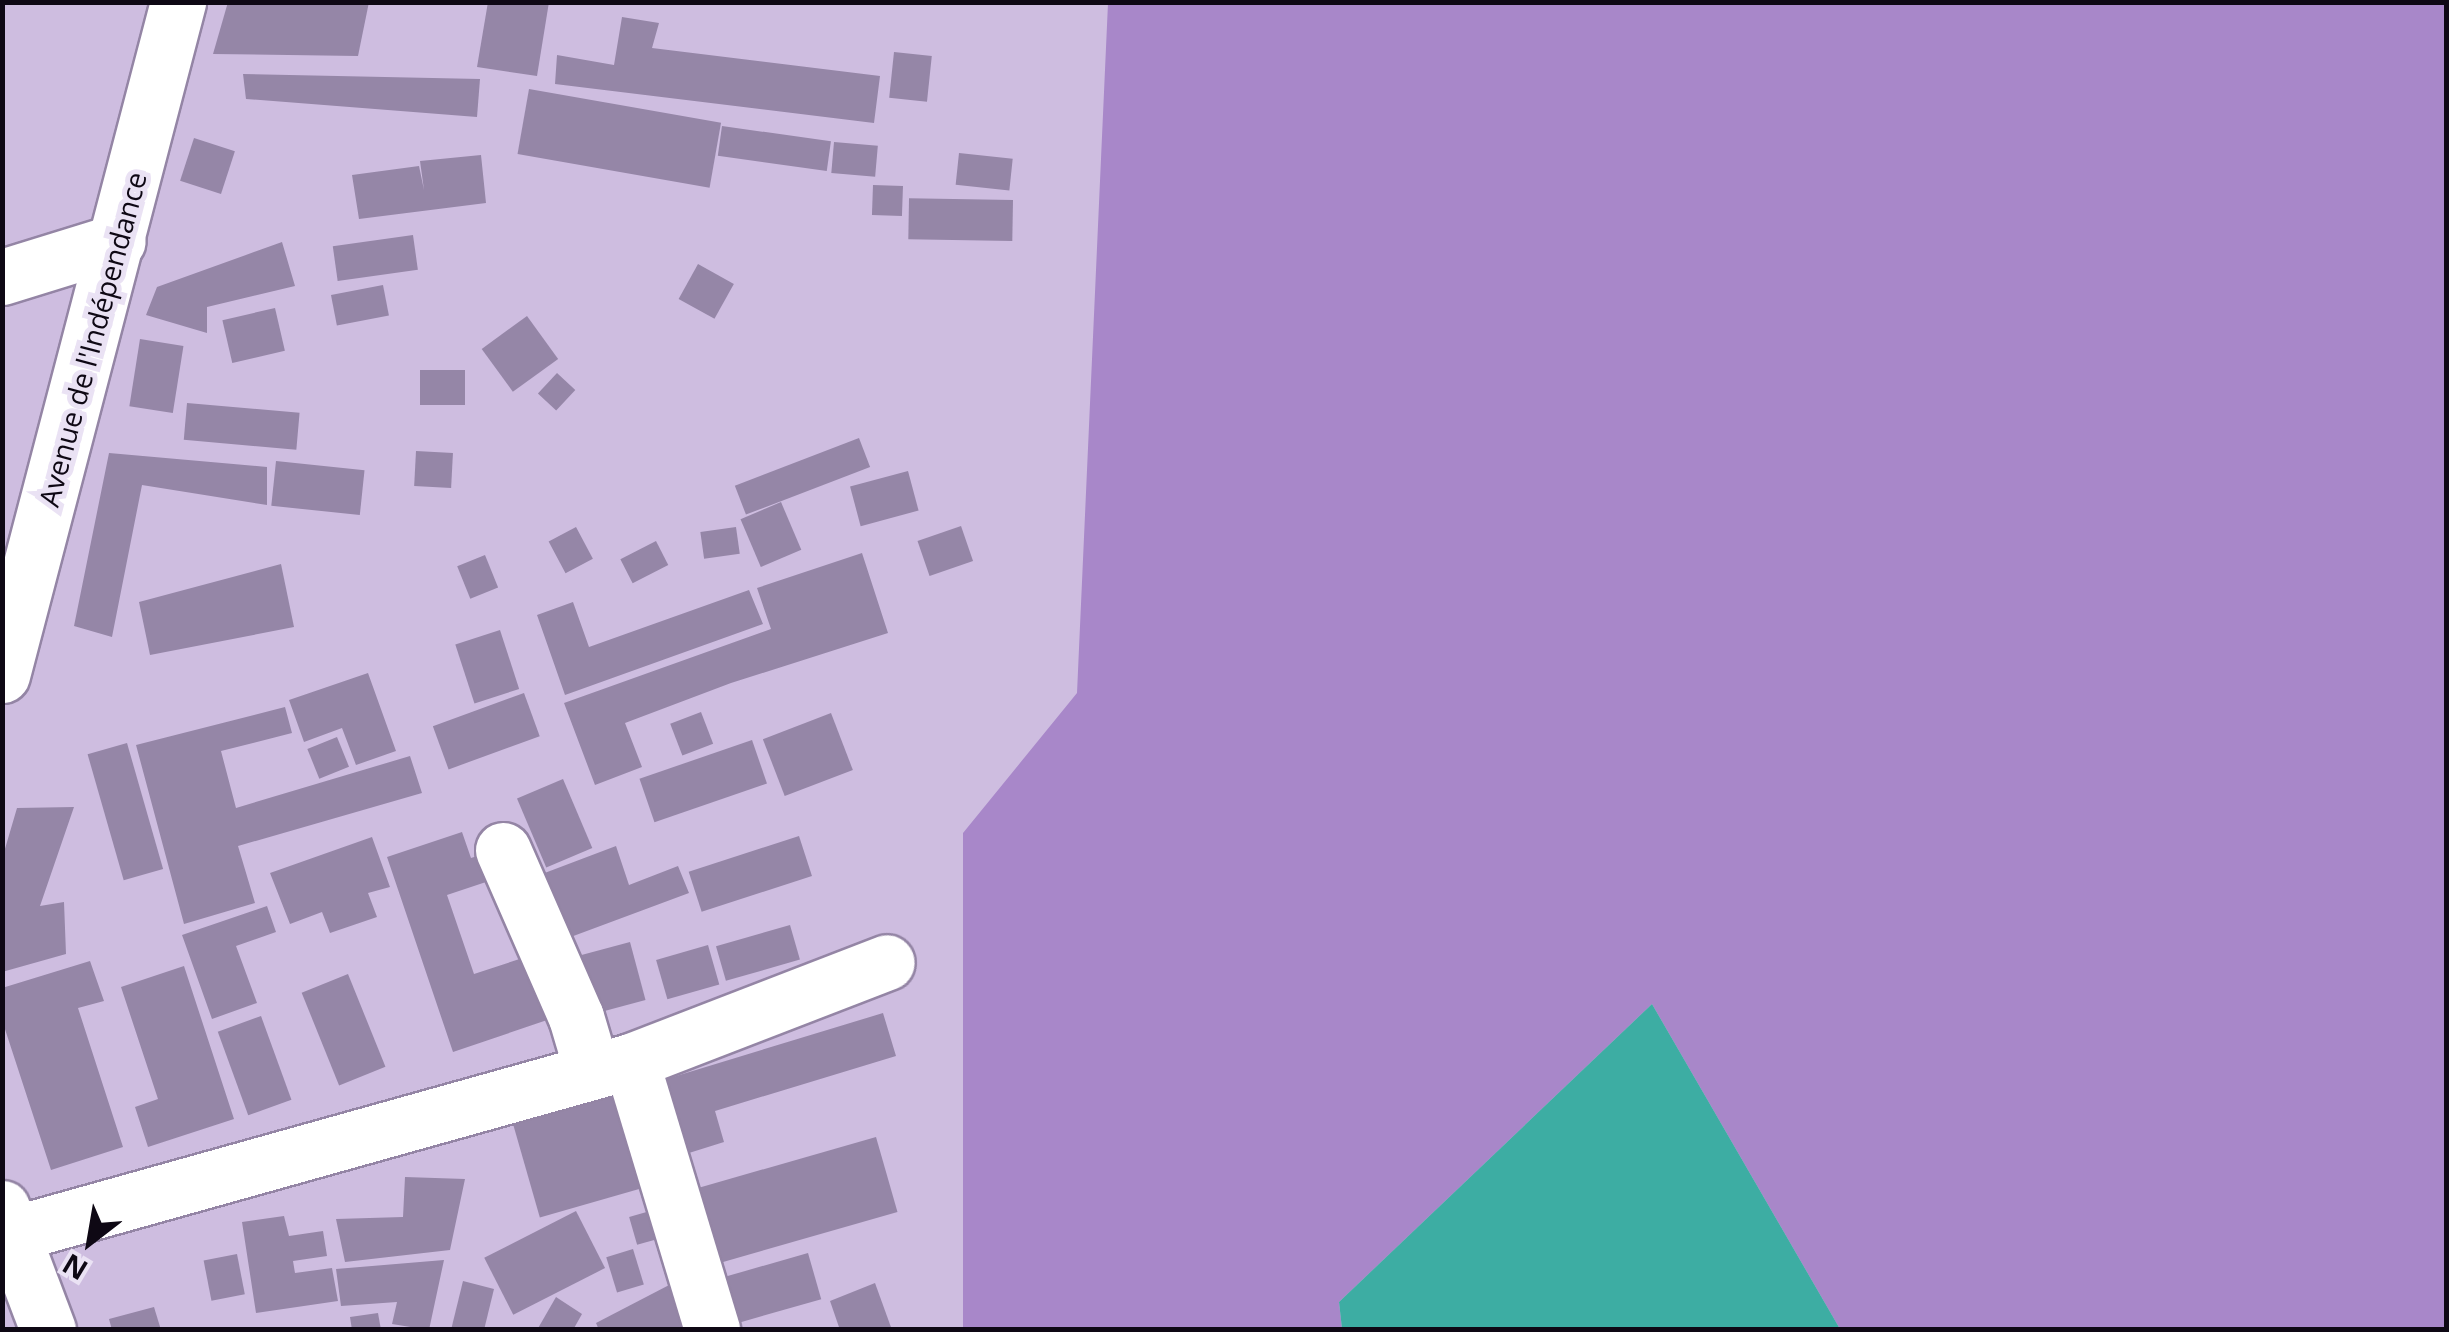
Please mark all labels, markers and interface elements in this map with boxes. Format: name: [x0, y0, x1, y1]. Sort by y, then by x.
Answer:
street label: Avenue de l'Indépendance: [31, 168, 153, 510]
north arrow: [40, 1192, 140, 1292]
text: N: [55, 1246, 94, 1290]

